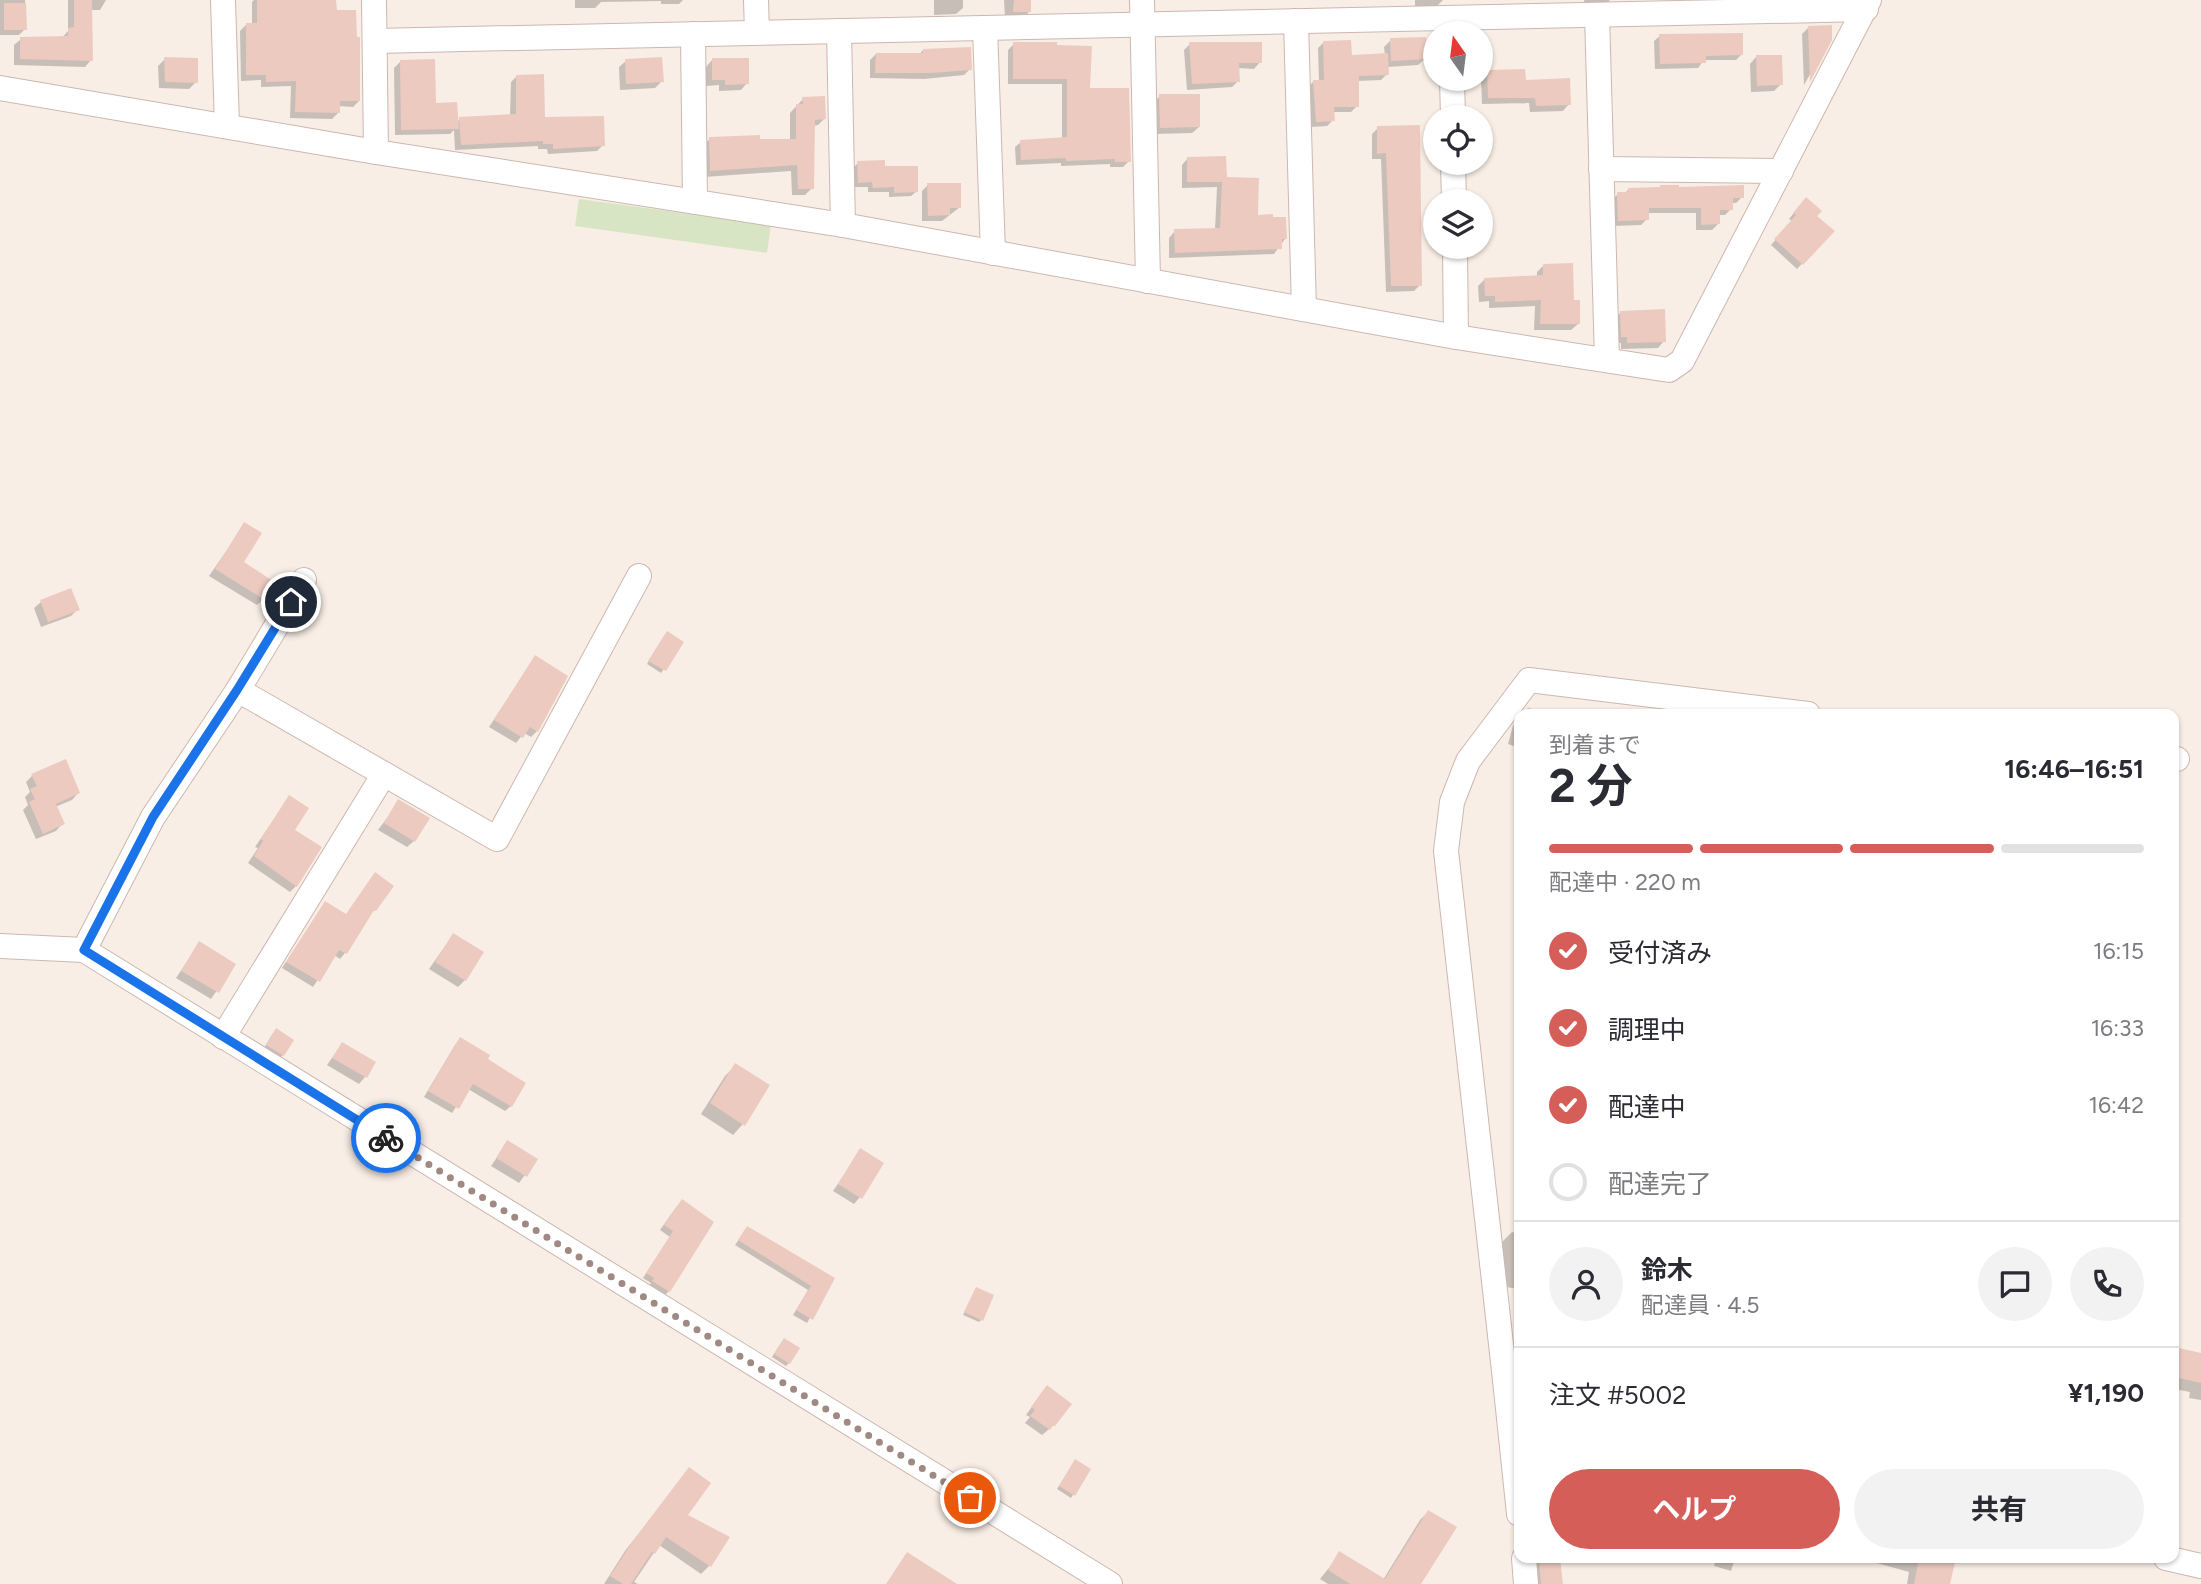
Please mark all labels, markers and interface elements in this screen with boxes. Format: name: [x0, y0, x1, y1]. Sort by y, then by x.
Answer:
north arrow: [1423, 21, 1493, 91]
map controls: [1423, 21, 1493, 259]
button: locate: [1423, 105, 1493, 175]
button: layers: [1423, 189, 1493, 259]
pin: [261, 572, 321, 632]
icon: home: [272, 583, 310, 621]
text: 到着まで: [1549, 731, 1641, 759]
text: 16:46–16:51: [2004, 753, 2144, 785]
text: 2 分: [1549, 758, 1633, 814]
text: 配達中 · 220 m: [1549, 868, 1701, 896]
icon: check: [1549, 932, 1587, 970]
text: 受付済み: [1608, 937, 1712, 969]
text: 16:15: [2093, 937, 2144, 965]
icon: check: [1549, 1009, 1587, 1047]
text: 調理中: [1608, 1014, 1686, 1046]
text: 16:33: [2091, 1014, 2144, 1042]
icon: check: [1549, 1086, 1587, 1124]
text: 配達中: [1608, 1091, 1686, 1123]
text: 16:42: [2089, 1091, 2144, 1119]
courier: [351, 1103, 421, 1173]
icon: bike: [367, 1119, 405, 1157]
text: 配達完了: [1608, 1168, 1712, 1200]
button: person: [1549, 1247, 1623, 1321]
button: chat: [1978, 1247, 2052, 1321]
button: phone: [2070, 1247, 2144, 1321]
text: 鈴木: [1641, 1254, 1693, 1286]
text: 配達員 · 4.5: [1641, 1291, 1760, 1319]
text: ¥1,190: [2068, 1377, 2144, 1409]
text: 注文 #5002: [1549, 1379, 1687, 1411]
pin: [940, 1468, 1000, 1528]
button: ヘルプ: [1549, 1469, 1840, 1549]
button: 共有: [1854, 1469, 2144, 1549]
icon: bag: [951, 1479, 989, 1517]

